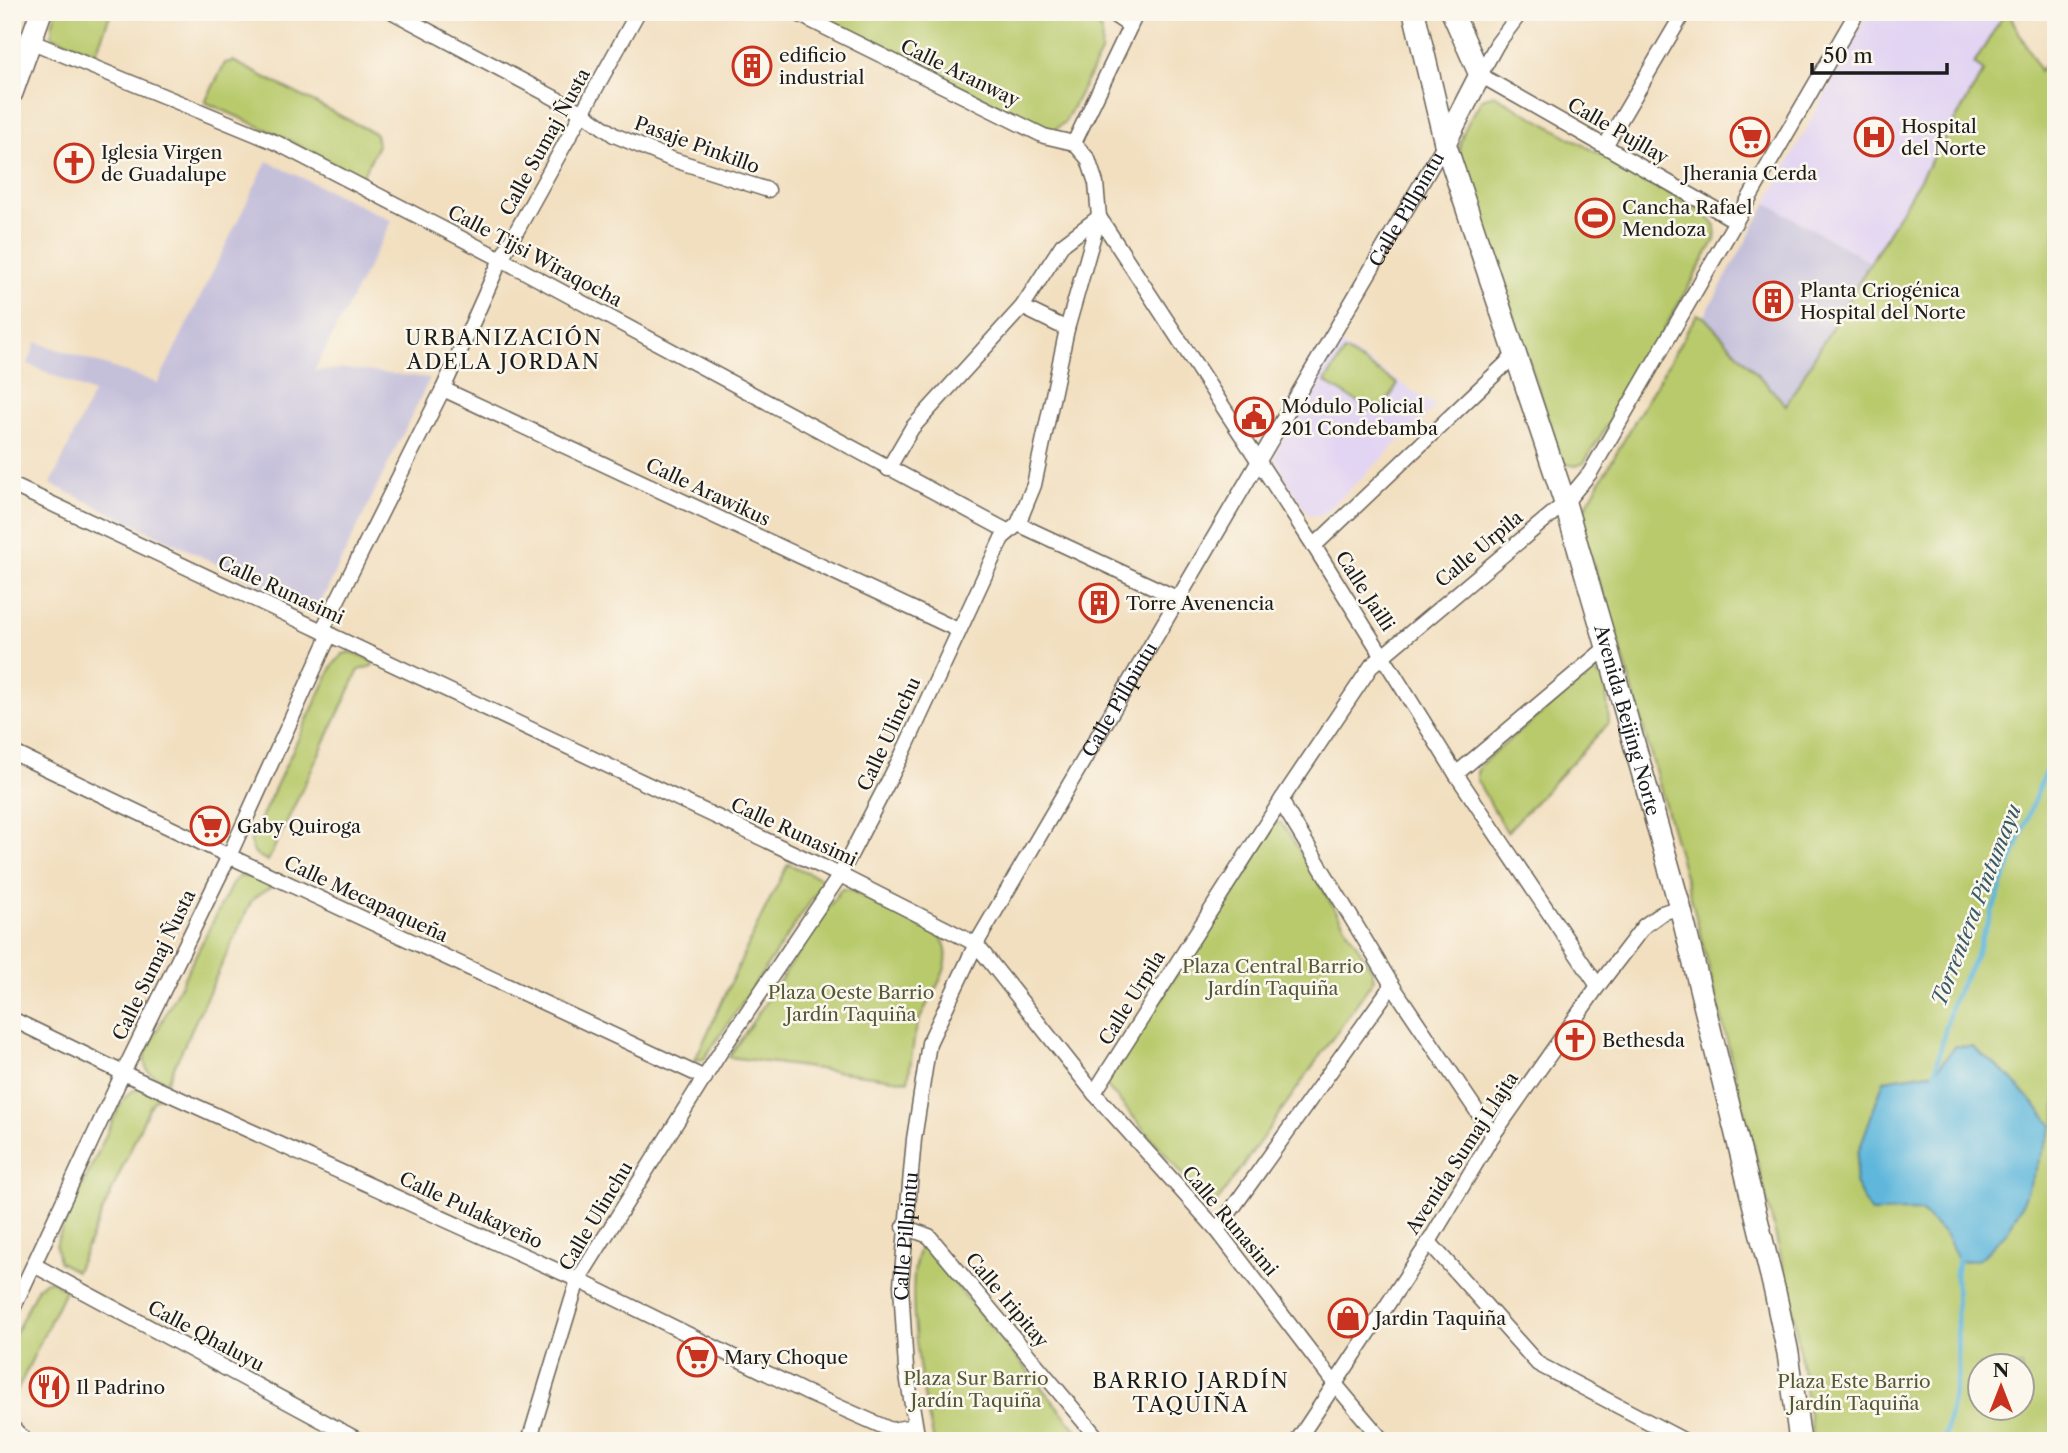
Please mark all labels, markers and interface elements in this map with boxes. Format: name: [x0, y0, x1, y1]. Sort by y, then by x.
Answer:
scale bar: [1812, 32, 1947, 76]
street label: Calle Aranway: [897, 34, 1024, 112]
text: 50 m: [1823, 43, 1873, 68]
place label: edificio industrial: [779, 44, 865, 89]
building icon: edificio industrial: [731, 45, 773, 87]
street label: Calle Sumaj Ñusta: [494, 64, 595, 220]
street label: Calle Pujllay: [1563, 93, 1673, 169]
street label: Pasaje Pinkillo: [631, 112, 763, 178]
place label: Hospital del Norte: [1901, 115, 1986, 160]
supermarket icon: Jherania Cerda: [1729, 116, 1771, 158]
hospital icon: Hospital del Norte: [1853, 116, 1895, 158]
place label: Iglesia Virgen de Guadalupe: [101, 141, 227, 186]
church icon: Iglesia Virgen de Guadalupe: [53, 142, 95, 184]
street label: Calle Pillpintu: [1364, 147, 1449, 271]
place label: Jherania Cerda: [1680, 162, 1817, 185]
place label: Cancha Rafael Mendoza: [1622, 196, 1753, 241]
sports icon: Cancha Rafael Mendoza: [1574, 197, 1616, 239]
street label: Calle Tijsi Wiraqocha: [444, 200, 626, 312]
place label: Planta Criogénica Hospital del Norte: [1800, 279, 1966, 324]
building icon: Planta Criogénica Hospital del Norte: [1752, 280, 1794, 322]
district label: URBANIZACIÓN ADELA JORDAN: [405, 325, 603, 374]
place label: Módulo Policial 201 Condebamba: [1281, 395, 1438, 440]
public building icon: Módulo Policial 201 Condebamba: [1233, 396, 1275, 438]
street label: Calle Arawikus: [642, 453, 774, 531]
street label: Calle Urpila: [1431, 506, 1527, 592]
street label: Calle Jailli: [1331, 547, 1400, 636]
street label: Calle Runasimi: [214, 551, 348, 629]
building icon: Torre Avenencia: [1078, 582, 1120, 624]
place label: Torre Avenencia: [1126, 592, 1274, 615]
street label: Avenida Beijing Norte: [1589, 621, 1665, 818]
street label: Calle Pillpintu: [1077, 638, 1162, 761]
street label: Calle Ulinchu: [853, 673, 926, 795]
street label: Calle Runasimi: [727, 793, 861, 871]
water label: Torrentera Pintumayu: [1926, 800, 2026, 1009]
supermarket icon: Gaby Quiroga: [189, 805, 231, 847]
place label: Gaby Quiroga: [237, 815, 361, 838]
street label: Calle Mecapaqueña: [280, 851, 452, 947]
street label: Calle Sumaj Ñusta: [107, 885, 200, 1044]
street label: Calle Urpila: [1094, 947, 1170, 1049]
park label: Plaza Central Barrio Jardín Taquiña: [1182, 955, 1364, 1000]
park label: Plaza Oeste Barrio Jardín Taquiña: [768, 981, 934, 1026]
church icon: Bethesda: [1554, 1019, 1596, 1061]
place label: Bethesda: [1602, 1029, 1685, 1052]
street label: Avenida Sumaj Llajta: [1400, 1068, 1523, 1239]
street label: Calle Ulinchu: [554, 1157, 638, 1275]
street label: Calle Runasimi: [1177, 1161, 1283, 1281]
street label: Calle Pulakayeño: [396, 1167, 546, 1253]
street label: Calle Pillpintu: [889, 1171, 923, 1301]
street label: Calle Iripitay: [961, 1248, 1054, 1352]
street label: Calle Qhaluyu: [144, 1296, 268, 1376]
shop icon: Jardin Taquiña: [1327, 1297, 1369, 1339]
place label: Jardin Taquiña: [1372, 1307, 1506, 1330]
supermarket icon: Mary Choque: [676, 1336, 718, 1378]
place label: Mary Choque: [724, 1346, 848, 1369]
north arrow: [1966, 1352, 2036, 1422]
text: N: [1993, 1359, 2009, 1382]
restaurant icon: Il Padrino: [28, 1366, 70, 1408]
park label: Plaza Sur Barrio Jardín Taquiña: [903, 1367, 1049, 1412]
district label: BARRIO JARDÍN TAQUIÑA: [1092, 1368, 1290, 1417]
park label: Plaza Este Barrio Jardín Taquiña: [1777, 1370, 1931, 1415]
place label: Il Padrino: [76, 1376, 165, 1399]

